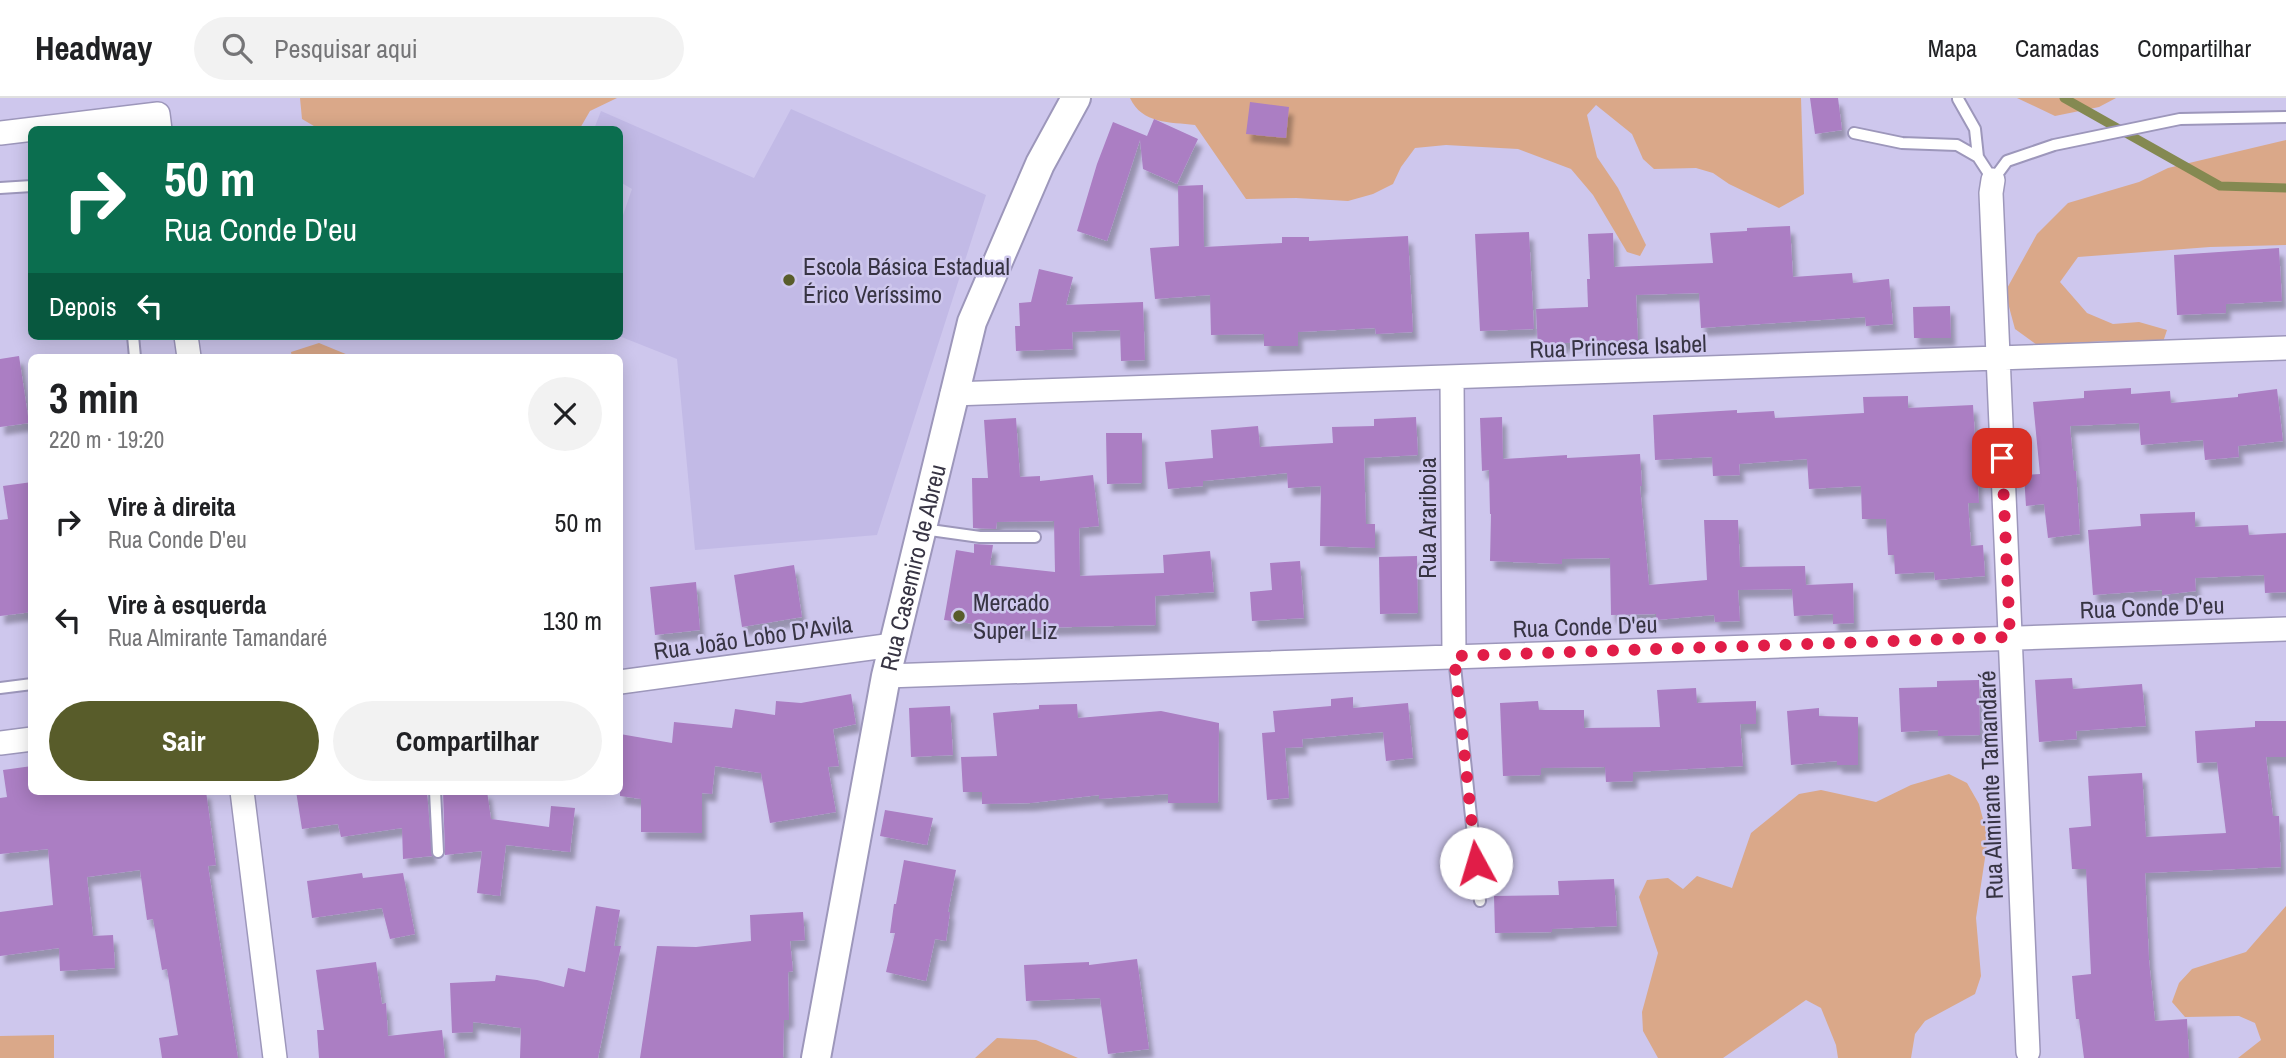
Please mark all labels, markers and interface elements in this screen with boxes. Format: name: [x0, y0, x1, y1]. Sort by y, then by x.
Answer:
search box: [194, 17, 684, 80]
text: Headway: [35, 26, 152, 70]
icon: search: [218, 29, 256, 67]
text: Pesquisar aqui: [274, 31, 418, 66]
text: Mapa: [1928, 32, 1977, 64]
text: Camadas: [2015, 32, 2099, 64]
text: Compartilhar: [2137, 32, 2251, 64]
text: 50 m: [164, 145, 256, 211]
icon: right: [49, 154, 140, 245]
text: Rua Conde D'eu: [164, 208, 357, 251]
place label: Escola Básica Estadual Érico Veríssimo: [803, 250, 1010, 310]
marker: Escola Básica Estadual Érico Veríssimo: [781, 272, 797, 288]
icon: left: [131, 287, 169, 325]
text: Depois: [49, 289, 117, 324]
street label: Rua Princesa Isabel: [1529, 327, 1707, 365]
text: 3 min: [49, 370, 139, 426]
button: close: [528, 377, 602, 451]
text: 220 m · 19:20: [49, 424, 164, 455]
pin: [1972, 428, 2032, 488]
icon: arrive: [1983, 439, 2021, 477]
street label: Rua Arariboia: [1411, 457, 1443, 579]
street label: Rua Casemiro de Abreu: [872, 461, 953, 674]
text: Vire à direita: [108, 489, 236, 524]
icon: right: [49, 503, 87, 541]
text: 50 m: [555, 505, 602, 540]
text: Rua Conde D'eu: [108, 524, 247, 555]
place label: Mercado Super Liz: [973, 586, 1057, 646]
text: Vire à esquerda: [108, 587, 266, 622]
street label: Rua Conde D'eu: [2079, 588, 2225, 626]
icon: left: [49, 601, 87, 639]
text: 130 m: [543, 603, 602, 638]
street label: Rua João Lobo D'Avila: [652, 607, 854, 667]
street label: Rua Conde D'eu: [1512, 607, 1658, 645]
marker: Mercado Super Liz: [951, 608, 967, 624]
text: Rua Almirante Tamandaré: [108, 622, 327, 653]
street label: Rua Almirante Tamandaré: [1970, 670, 2010, 900]
button: Sair: [49, 701, 319, 781]
button: Compartilhar: [333, 701, 602, 781]
position arrow: [1439, 826, 1513, 900]

